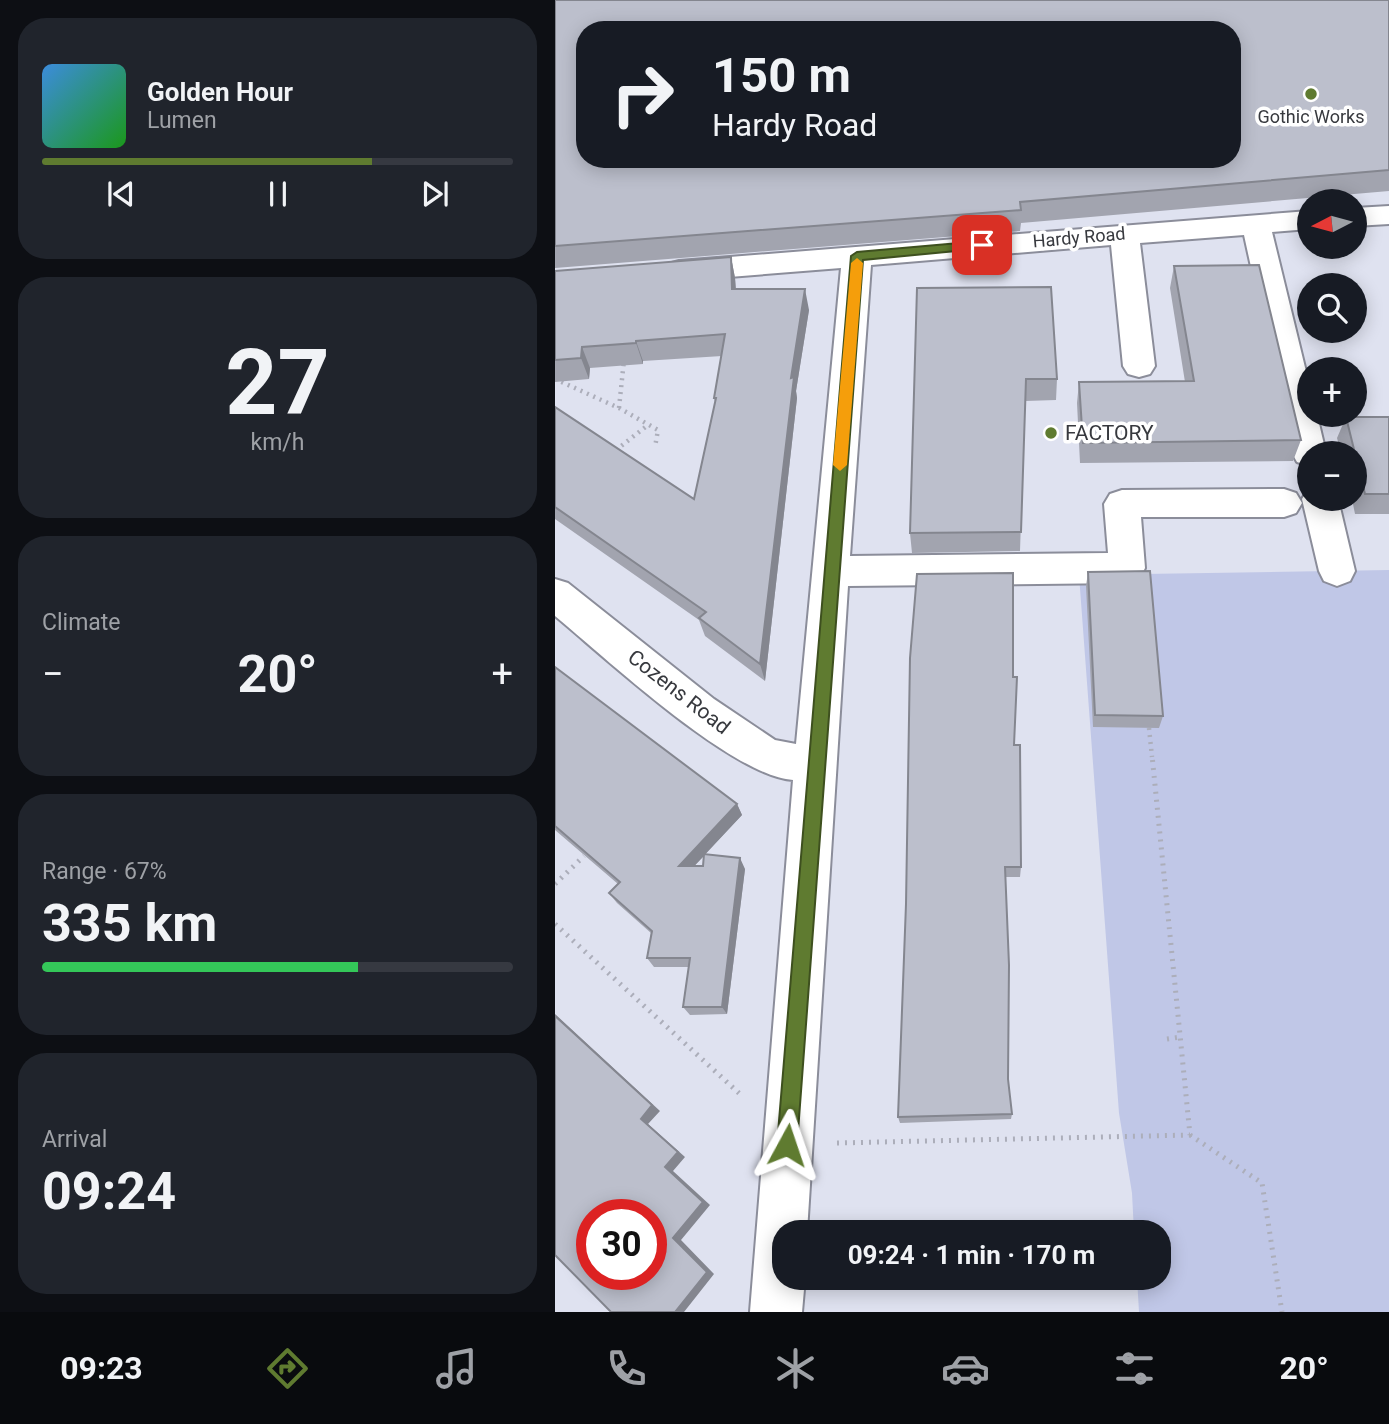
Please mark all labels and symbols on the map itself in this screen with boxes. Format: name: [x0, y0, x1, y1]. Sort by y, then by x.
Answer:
marker: Gothic Works: [1303, 86, 1319, 102]
place label: Gothic Works: [1257, 106, 1365, 127]
north arrow: [1297, 189, 1367, 259]
pin: [952, 215, 1012, 275]
street label: Hardy Road: [1032, 222, 1126, 252]
place label: FACTORY: [1065, 421, 1154, 445]
marker: FACTORY: [1043, 425, 1059, 441]
street label: Cozens Road: [623, 645, 735, 739]
position arrow: [750, 1108, 824, 1182]
speed limit sign: 30: [576, 1199, 667, 1290]

